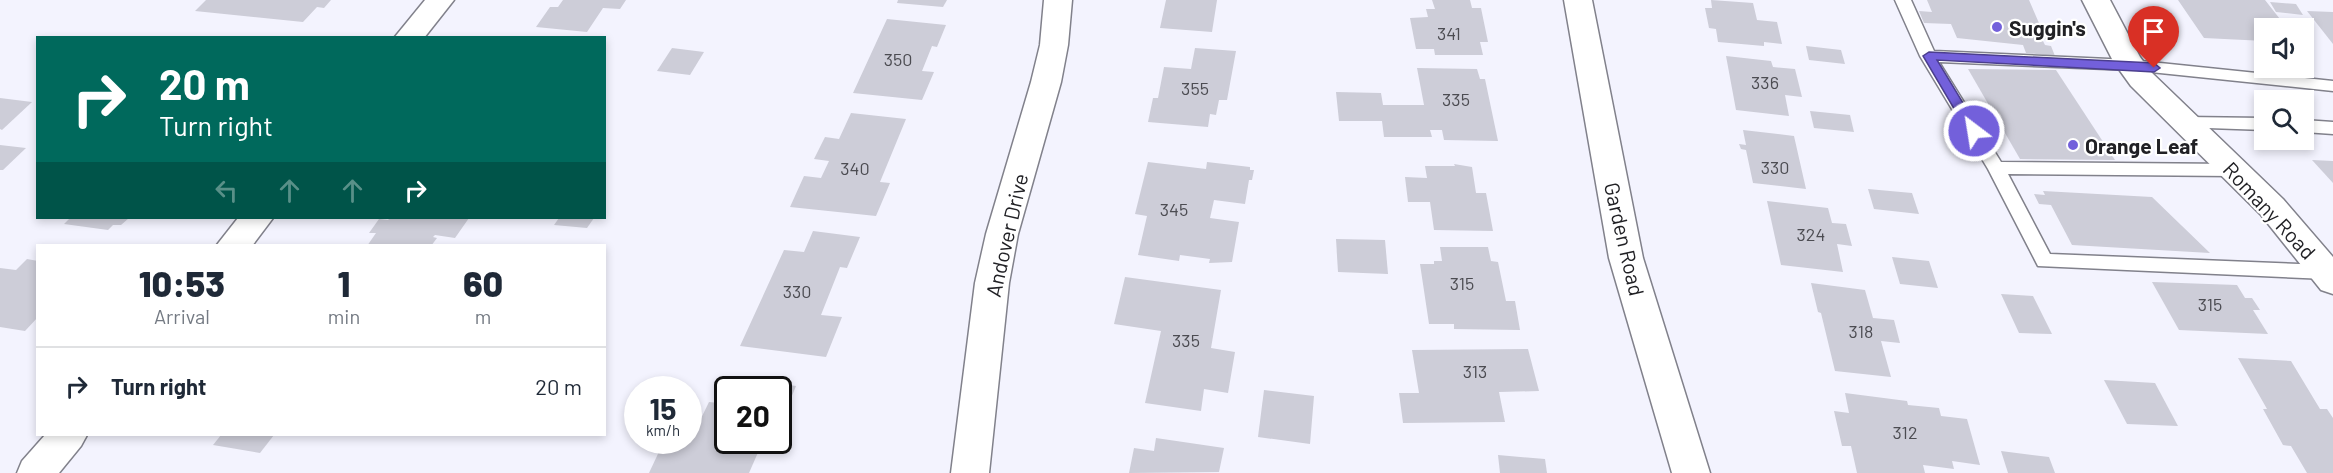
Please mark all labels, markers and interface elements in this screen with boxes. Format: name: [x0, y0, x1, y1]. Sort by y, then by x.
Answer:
pin: [2128, 6, 2179, 68]
place label: Suggin's: [2009, 15, 2086, 40]
icon: arrive: [2137, 15, 2170, 48]
map controls: [2254, 18, 2314, 150]
button: sound: [2254, 18, 2314, 78]
marker: Suggin's: [1990, 20, 2004, 34]
house number: 341: [1437, 22, 1461, 44]
house number: 350: [884, 48, 912, 70]
text: 20 m: [159, 58, 250, 108]
icon: right: [60, 60, 138, 138]
house number: 336: [1751, 71, 1779, 93]
house number: 355: [1181, 77, 1209, 99]
house number: 335: [1442, 88, 1470, 110]
button: search: [2254, 90, 2314, 150]
position arrow: [1942, 99, 2006, 163]
text: Turn right: [159, 109, 273, 141]
place label: Orange Leaf: [2085, 133, 2198, 158]
marker: Orange Leaf: [2066, 138, 2080, 152]
house number: 330: [1761, 156, 1789, 178]
street label: Romany Road: [2219, 156, 2321, 264]
house number: 340: [840, 157, 870, 179]
street label: Andover Drive: [980, 171, 1032, 299]
icon: left: [210, 174, 243, 207]
icon: ahead: [273, 174, 306, 207]
icon: ahead: [336, 174, 369, 207]
icon: right: [399, 174, 432, 207]
street label: Garden Road: [1600, 180, 1650, 298]
house number: 345: [1160, 198, 1188, 220]
house number: 324: [1797, 223, 1825, 245]
text: 10:53: [139, 261, 225, 304]
text: 1: [338, 261, 350, 304]
text: 60: [463, 261, 503, 304]
house number: 315: [1450, 272, 1474, 294]
house number: 330: [783, 280, 811, 302]
house number: 315: [2198, 293, 2222, 315]
text: Arrival: [154, 304, 210, 328]
text: min: [328, 304, 360, 328]
text: m: [475, 304, 491, 328]
house number: 318: [1849, 320, 1873, 342]
house number: 335: [1172, 329, 1200, 351]
house number: 313: [1463, 360, 1487, 382]
icon: right: [60, 370, 93, 403]
text: Turn right: [111, 373, 206, 399]
text: 20 m: [535, 373, 582, 399]
speed limit sign: 20: [714, 376, 792, 454]
text: 15: [650, 390, 676, 426]
text: km/h: [646, 421, 680, 439]
house number: 312: [1892, 421, 1918, 443]

